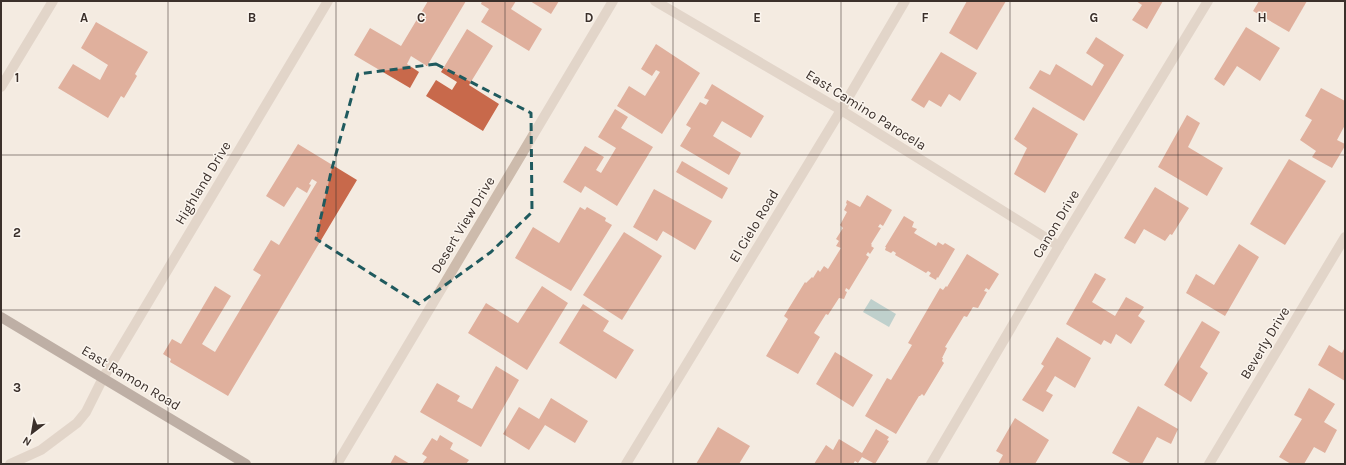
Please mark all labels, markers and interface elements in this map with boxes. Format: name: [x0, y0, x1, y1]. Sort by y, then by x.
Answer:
text: A: [80, 10, 88, 25]
text: B: [248, 10, 256, 25]
text: C: [417, 10, 425, 25]
text: D: [585, 10, 594, 25]
text: E: [753, 10, 761, 25]
text: F: [921, 10, 929, 25]
text: G: [1090, 10, 1098, 25]
text: H: [1257, 10, 1267, 25]
street label: East Camino Parocela: [803, 66, 929, 154]
text: 1: [15, 70, 19, 85]
street label: Highland Drive: [171, 138, 235, 228]
street label: Desert View Drive: [427, 173, 499, 277]
street label: El Cielo Road: [726, 186, 782, 266]
street label: Canon Drive: [1029, 187, 1083, 261]
text: 2: [13, 225, 21, 240]
street label: Beverly Drive: [1237, 304, 1293, 382]
street label: East Ramon Road: [78, 342, 184, 414]
text: 3: [13, 380, 21, 395]
north arrow: [12, 413, 52, 453]
text: N: [20, 434, 34, 449]

